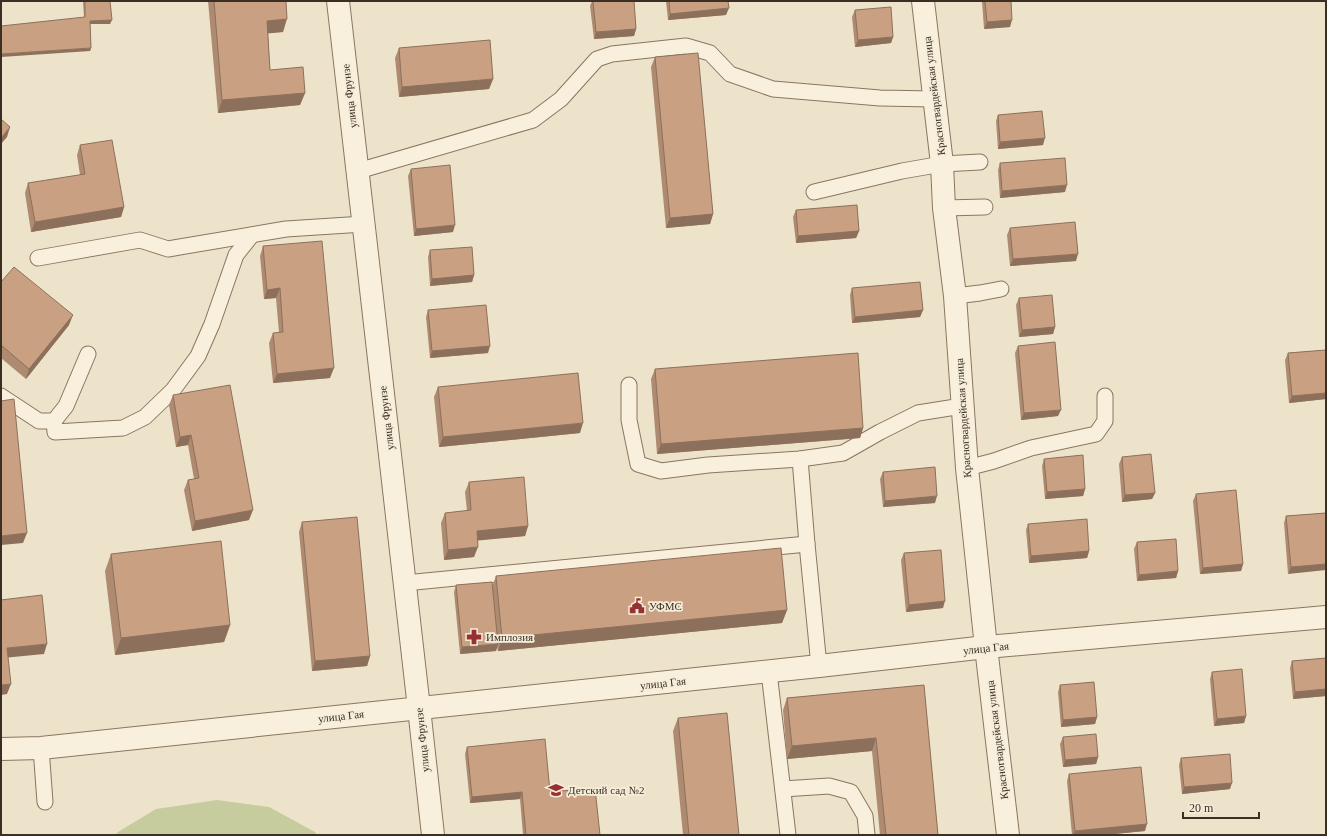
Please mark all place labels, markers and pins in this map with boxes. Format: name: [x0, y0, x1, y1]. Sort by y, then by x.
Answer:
public building icon: УФМС: [628, 597, 646, 615]
place label: УФМС: [649, 600, 682, 612]
pharmacy icon: Имплозия: [465, 628, 483, 646]
place label: Имплозия: [486, 631, 533, 643]
school or university icon: Детский сад №2: [547, 781, 565, 799]
place label: Детский сад №2: [568, 784, 644, 796]

